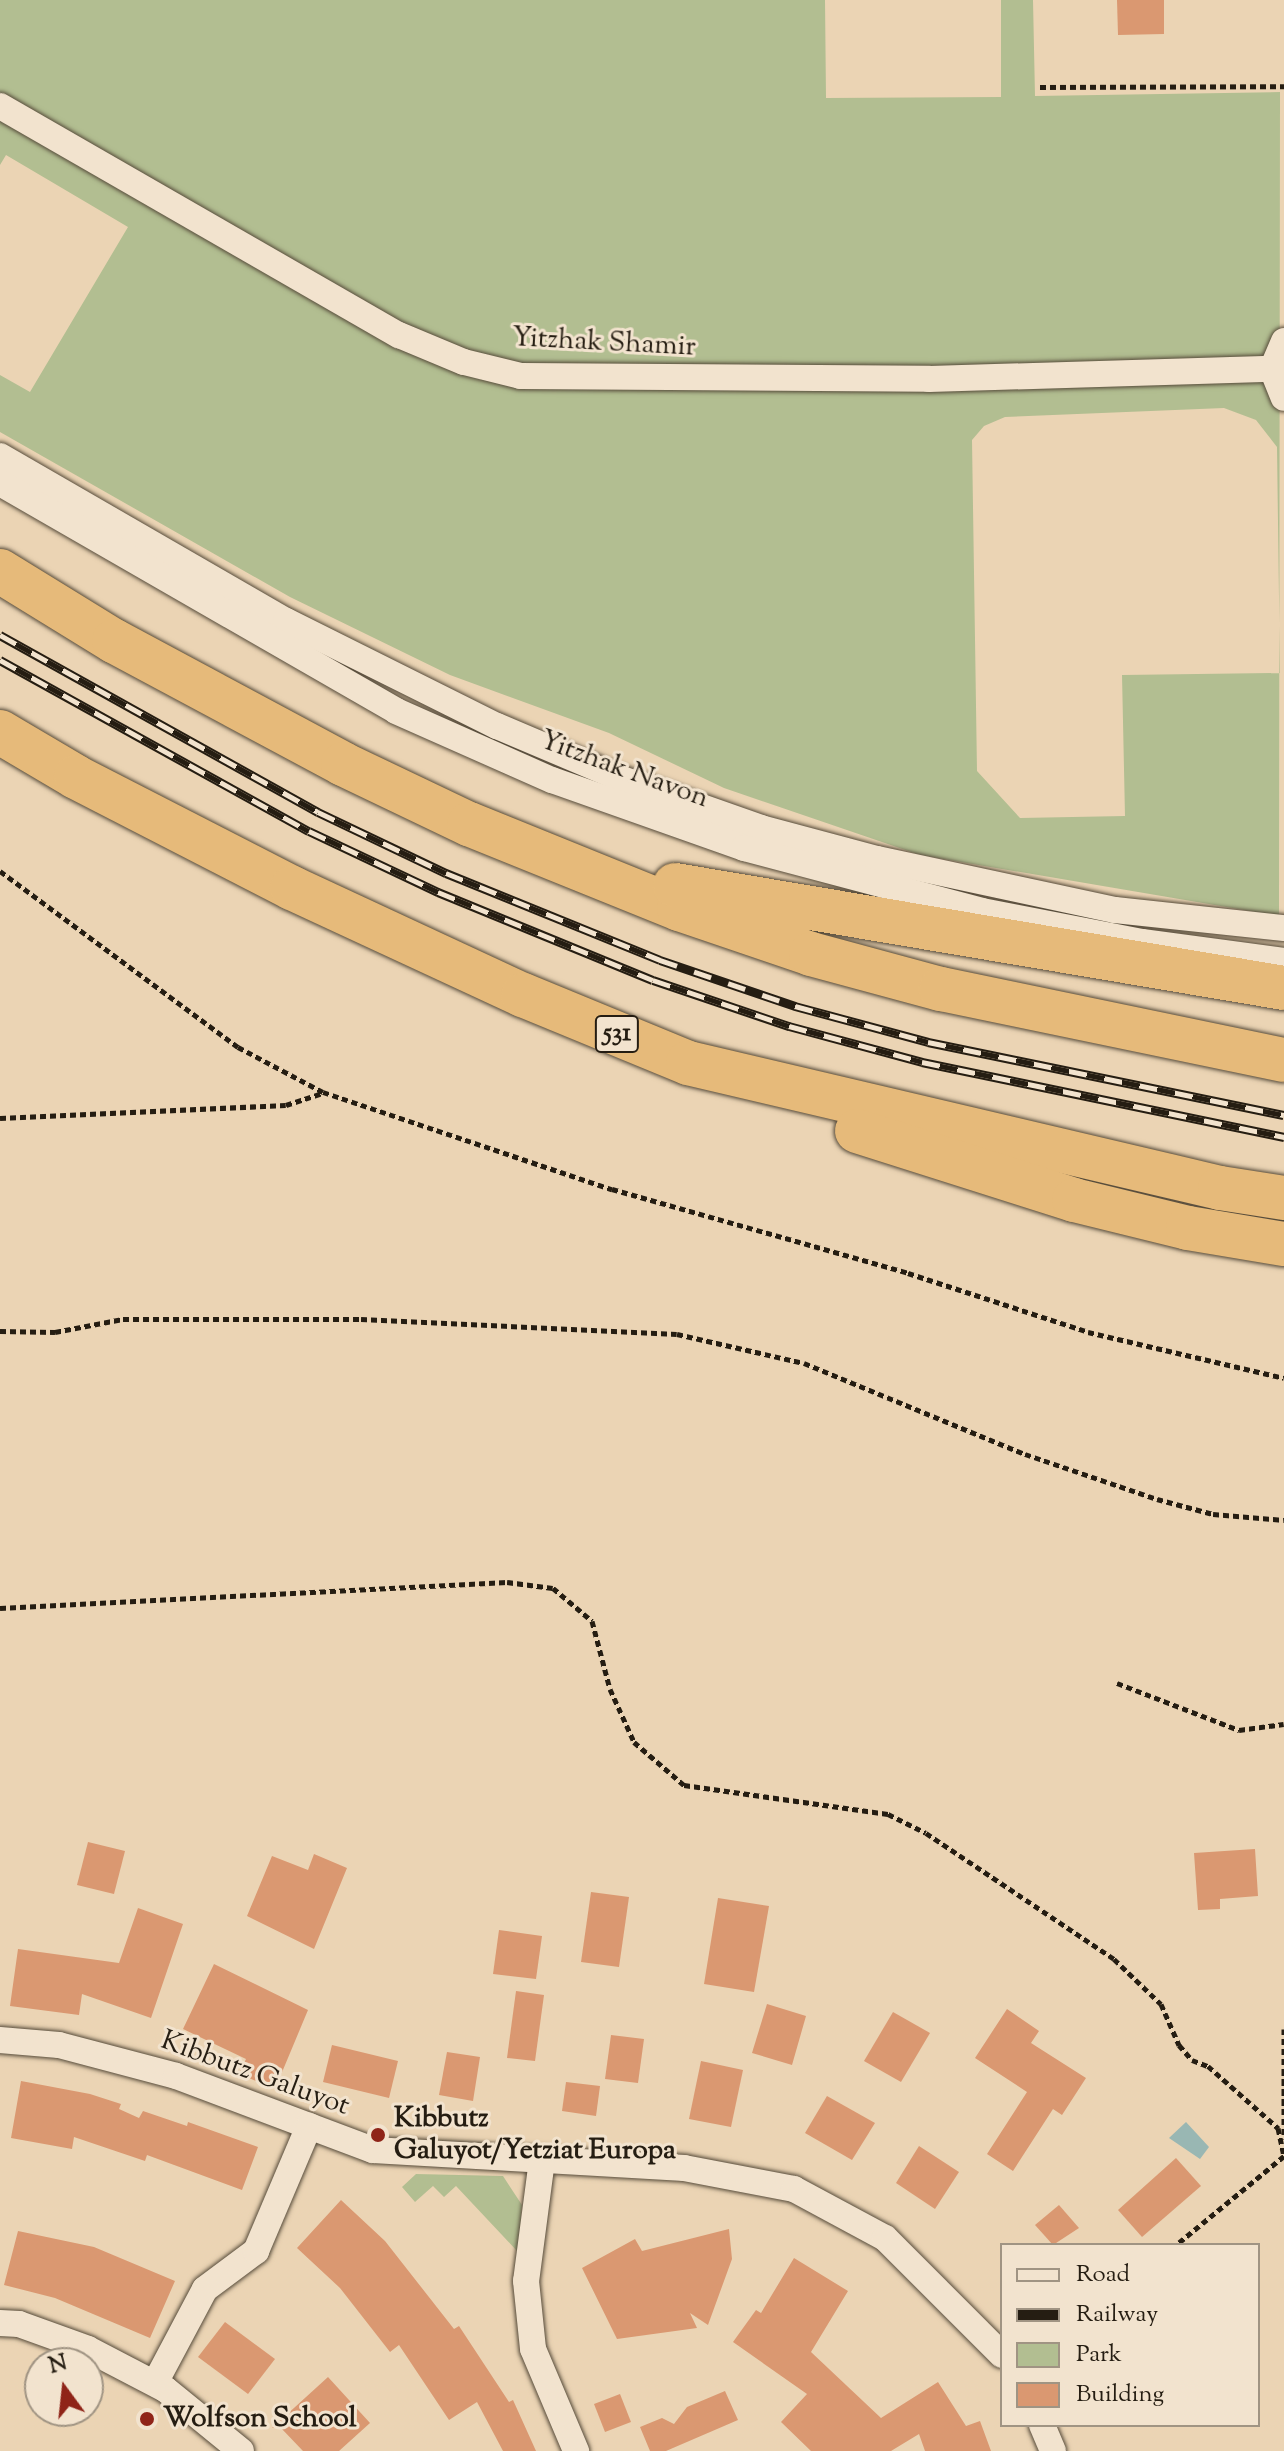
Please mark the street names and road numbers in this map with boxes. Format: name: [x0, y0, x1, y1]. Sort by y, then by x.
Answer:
street label: Yitzhak Shamir: [511, 321, 697, 365]
street label: Yitzhak Navon: [535, 724, 713, 816]
road number: 531: [593, 1012, 641, 1056]
street label: Kibbutz Galuyot: [156, 2024, 354, 2124]

